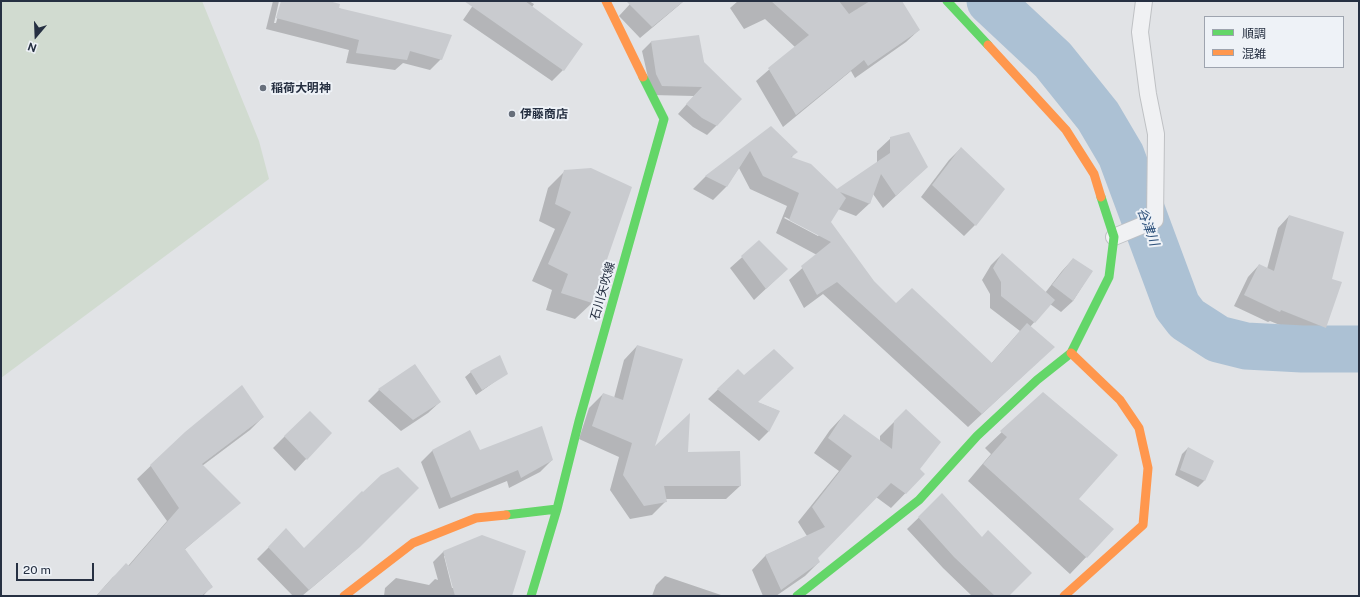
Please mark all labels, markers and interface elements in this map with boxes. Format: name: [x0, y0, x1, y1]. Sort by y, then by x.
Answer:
north arrow: [16, 16, 56, 56]
legend: [1204, 16, 1344, 68]
text: 順調: [1242, 27, 1266, 41]
text: N: [26, 40, 38, 54]
text: 混雑: [1242, 47, 1266, 61]
place label: 稲荷大明神: [271, 81, 331, 95]
marker: 稲荷大明神: [258, 83, 268, 93]
place label: 伊藤商店: [520, 107, 568, 121]
marker: 伊藤商店: [507, 109, 517, 119]
water label: 谷津川: [1134, 206, 1162, 248]
street label: 石川矢吹線: [588, 260, 618, 322]
scale bar: [18, 555, 96, 581]
text: 20 m: [23, 563, 51, 577]

